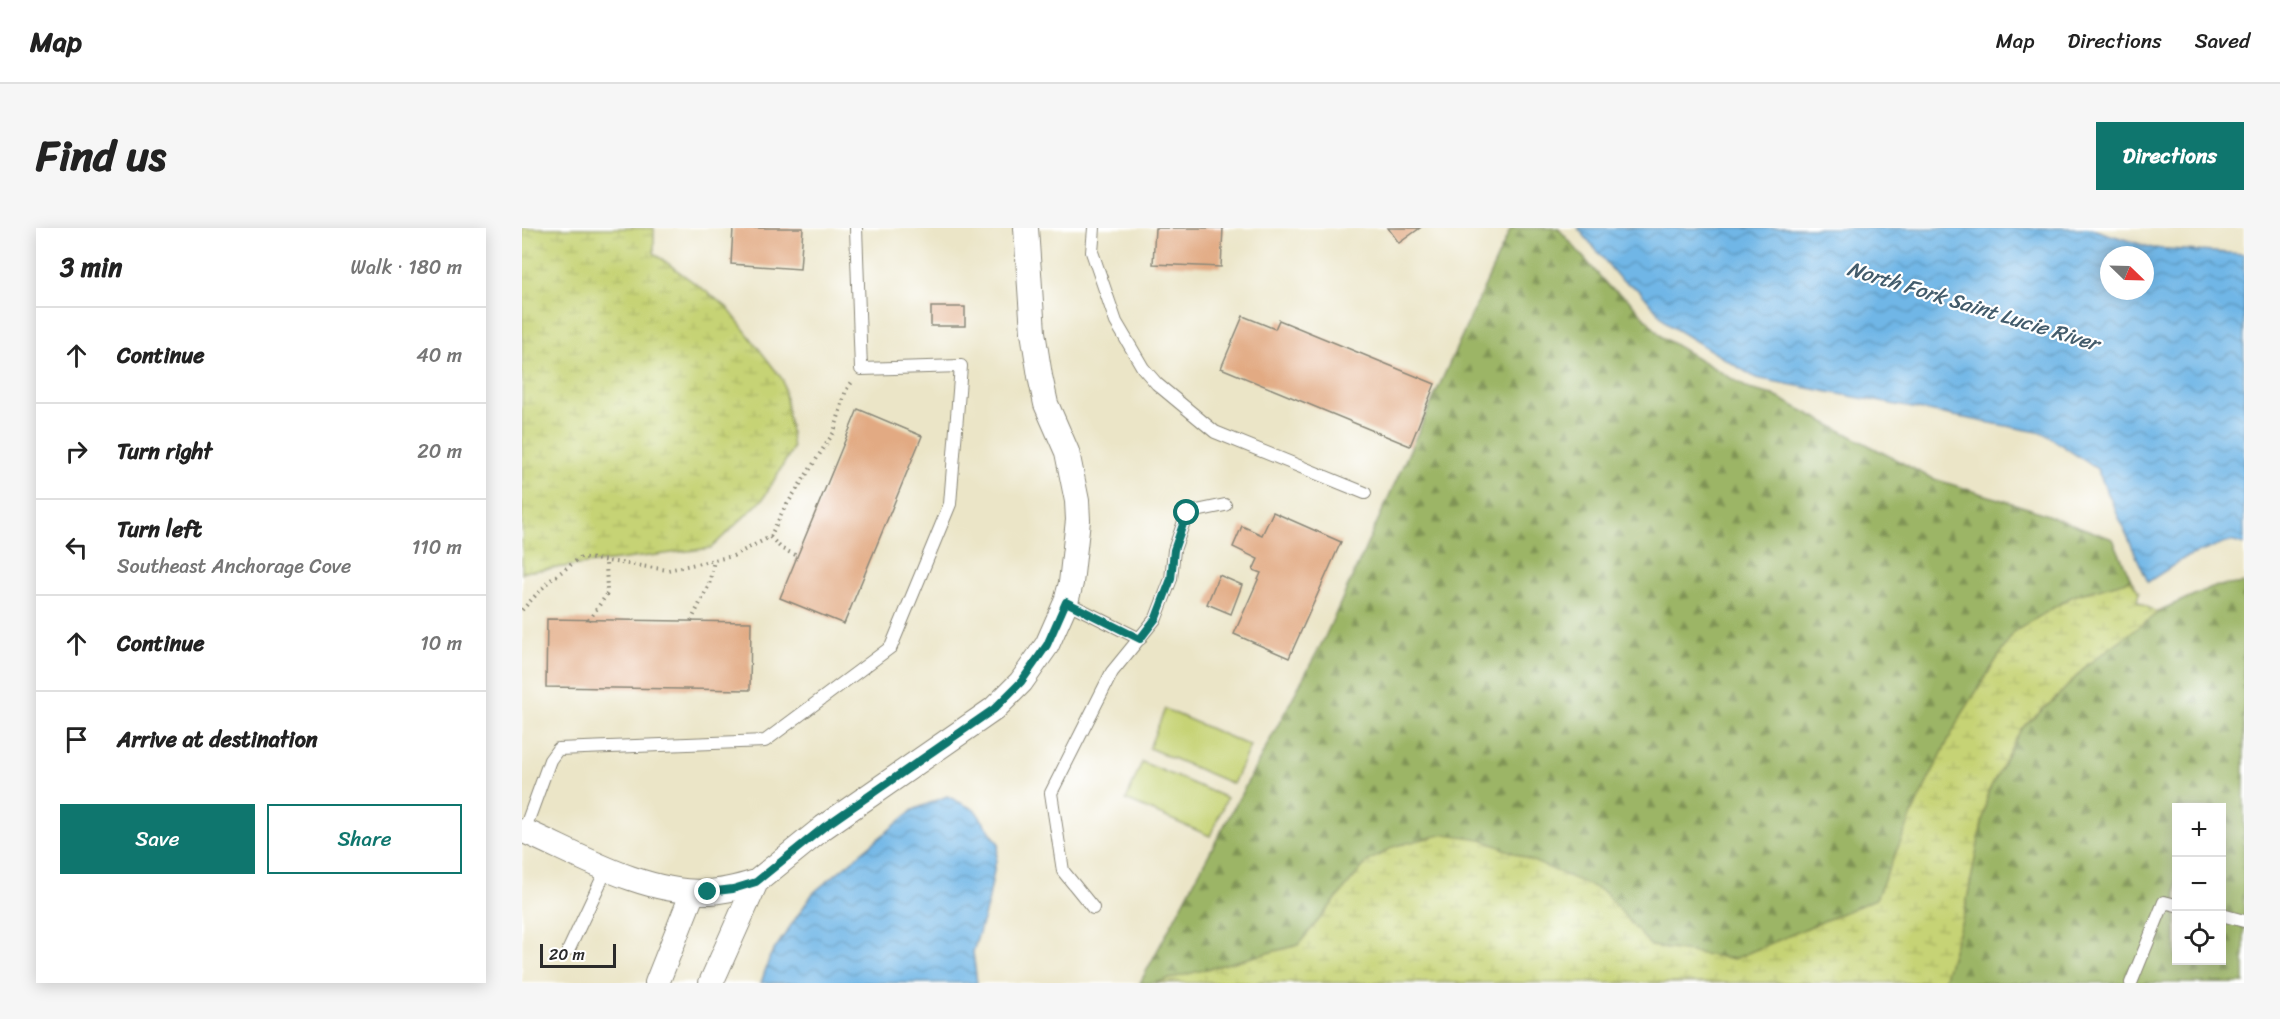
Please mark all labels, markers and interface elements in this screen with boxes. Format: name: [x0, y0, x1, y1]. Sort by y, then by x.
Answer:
text: Map: [30, 17, 82, 66]
text: Map: [1996, 22, 2034, 60]
text: Directions: [2067, 22, 2162, 60]
text: Saved: [2195, 22, 2250, 60]
text: Find us: [36, 119, 166, 193]
button: Directions: [2096, 122, 2244, 190]
text: 3 min: [60, 244, 122, 290]
north arrow: [2100, 246, 2154, 300]
text: Walk · 180 m: [351, 250, 462, 285]
water label: North Fork Saint Lucie River: [1843, 250, 2108, 364]
text: Continue: [117, 336, 205, 375]
text: 40 m: [416, 338, 462, 373]
icon: ahead: [60, 339, 93, 372]
text: Turn right: [117, 432, 212, 471]
text: 20 m: [417, 434, 462, 469]
icon: right: [60, 435, 93, 468]
route start: [1173, 499, 1199, 525]
text: Turn left: [117, 510, 202, 549]
text: 110 m: [412, 530, 462, 565]
icon: left: [60, 531, 93, 564]
text: Southeast Anchorage Cove: [117, 549, 351, 584]
text: Continue: [117, 624, 205, 663]
text: 10 m: [420, 626, 462, 661]
icon: ahead: [60, 627, 93, 660]
text: Arrive at destination: [117, 720, 318, 759]
icon: arrive: [60, 723, 93, 756]
map controls: [2172, 803, 2226, 965]
button: +: [2172, 803, 2226, 857]
button: Save: [60, 804, 255, 874]
button: Share: [267, 804, 462, 874]
button: −: [2172, 857, 2226, 911]
route end: [694, 878, 720, 904]
button: locate: [2172, 911, 2226, 965]
text: 20 m: [549, 940, 585, 969]
scale bar: [540, 941, 616, 968]

